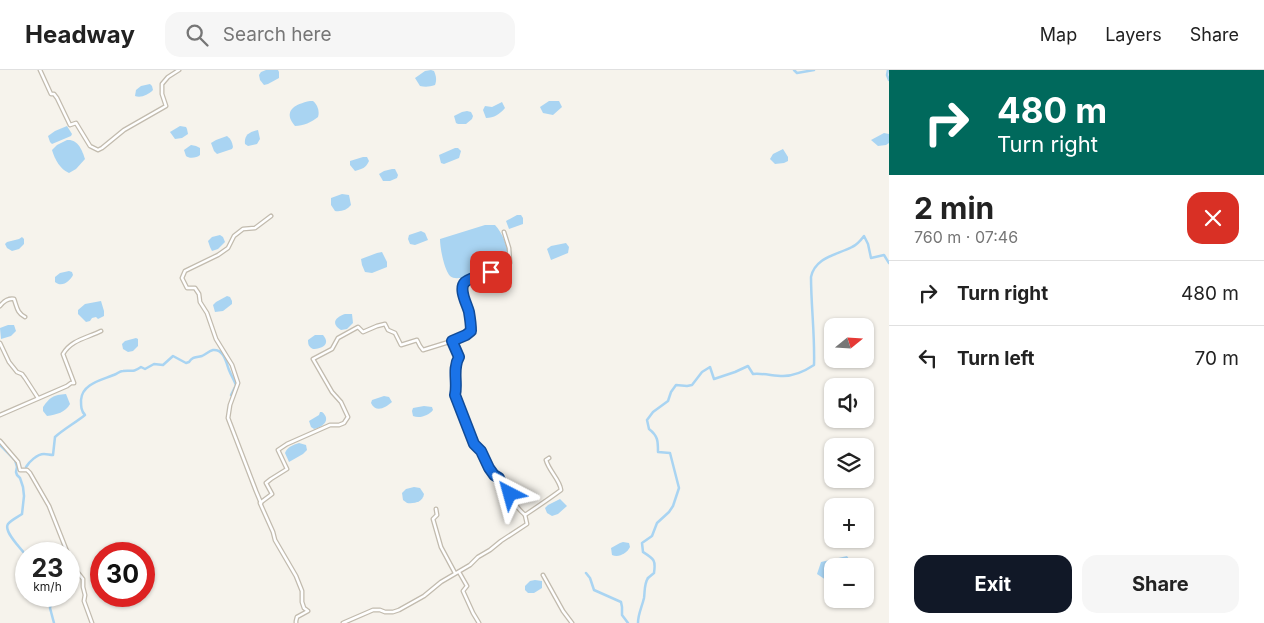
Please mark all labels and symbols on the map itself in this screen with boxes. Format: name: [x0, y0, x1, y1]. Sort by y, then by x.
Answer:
pin: [470, 251, 512, 293]
north arrow: [824, 318, 874, 368]
position arrow: [483, 467, 535, 519]
speed limit sign: 30: [90, 542, 155, 607]

